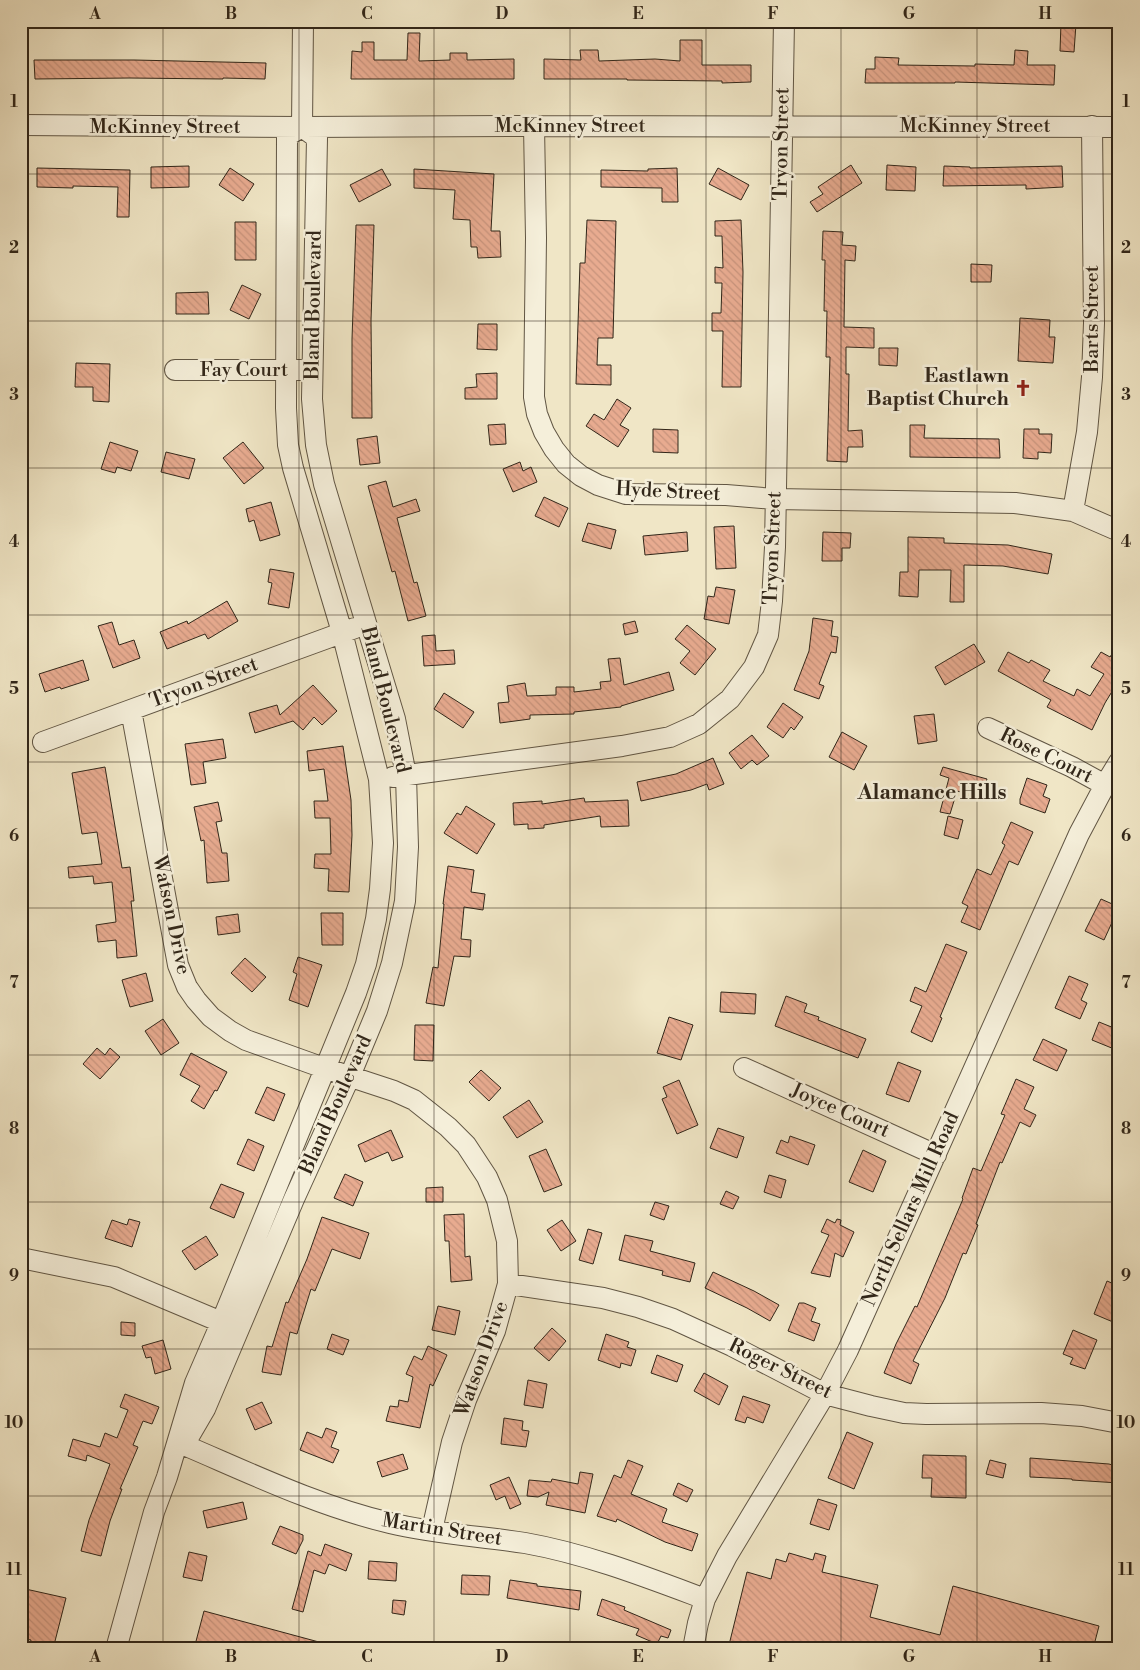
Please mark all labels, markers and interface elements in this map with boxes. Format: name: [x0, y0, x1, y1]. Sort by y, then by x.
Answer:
text: A: [88, 4, 101, 24]
text: B: [225, 4, 237, 24]
text: C: [361, 4, 373, 24]
text: D: [496, 4, 509, 24]
text: E: [632, 4, 644, 24]
text: F: [767, 4, 779, 24]
text: G: [903, 4, 916, 24]
text: H: [1038, 4, 1052, 24]
street label: Tryon Street: [769, 87, 795, 201]
text: 1: [10, 92, 18, 112]
text: 1: [1122, 92, 1130, 112]
street label: McKinney Street: [495, 114, 645, 139]
street label: McKinney Street: [900, 114, 1050, 139]
street label: McKinney Street: [90, 115, 240, 140]
street label: Bland Boulevard: [300, 229, 328, 381]
text: 2: [9, 238, 19, 258]
text: 2: [1121, 238, 1131, 258]
street label: Barts Street: [1080, 265, 1105, 374]
street label: Fay Court: [200, 358, 288, 383]
place label: Eastlawn Baptist Church: [867, 364, 1010, 412]
church icon: Eastlawn Baptist Church: [1013, 378, 1033, 398]
text: 3: [9, 385, 19, 405]
text: 3: [1121, 385, 1131, 405]
street label: Hyde Street: [615, 477, 721, 507]
street label: Tryon Street: [759, 491, 787, 605]
text: 4: [9, 532, 20, 552]
text: 4: [1121, 532, 1132, 552]
street label: Bland Boulevard: [354, 623, 415, 776]
street label: Tryon Street: [146, 652, 262, 714]
text: 5: [9, 679, 19, 699]
text: 5: [1121, 679, 1131, 699]
street label: Rose Court: [995, 723, 1097, 789]
district label: Alamance Hills: [856, 780, 1007, 806]
text: 6: [9, 826, 19, 846]
text: 6: [1121, 826, 1131, 846]
street label: Watson Drive: [146, 852, 196, 977]
text: 7: [9, 973, 19, 993]
text: 7: [1121, 973, 1131, 993]
street label: Bland Boulevard: [294, 1031, 378, 1180]
street label: Joyce Court: [786, 1078, 893, 1144]
street label: North Sellars Mill Road: [857, 1107, 965, 1310]
text: 8: [9, 1119, 19, 1139]
text: 8: [1121, 1119, 1131, 1139]
text: 9: [9, 1266, 19, 1286]
text: 9: [1121, 1266, 1131, 1286]
street label: Watson Drive: [449, 1298, 514, 1421]
street label: Roger Street: [724, 1333, 836, 1405]
text: 10: [5, 1413, 23, 1433]
text: 10: [1117, 1413, 1135, 1433]
street label: Martin Street: [380, 1508, 504, 1552]
text: 11: [6, 1560, 22, 1580]
text: 11: [1118, 1560, 1134, 1580]
text: A: [88, 1647, 101, 1667]
text: B: [225, 1647, 237, 1667]
text: C: [361, 1647, 373, 1667]
text: D: [496, 1647, 509, 1667]
text: E: [632, 1647, 644, 1667]
text: F: [767, 1647, 779, 1667]
text: G: [903, 1647, 916, 1667]
text: H: [1038, 1647, 1052, 1667]

